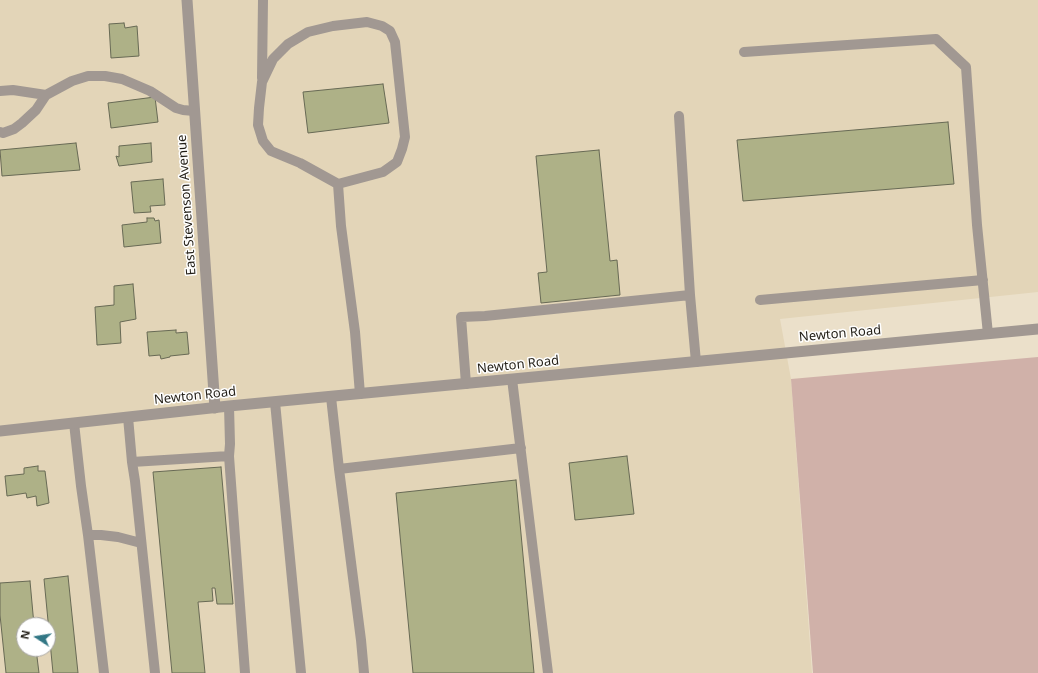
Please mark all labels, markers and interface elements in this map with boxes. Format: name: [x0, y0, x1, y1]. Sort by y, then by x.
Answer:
street label: East Stevenson Avenue: [174, 134, 200, 276]
street label: Newton Road: [798, 323, 882, 345]
street label: Newton Road: [476, 353, 560, 377]
street label: Newton Road: [153, 384, 237, 408]
north arrow: [16, 617, 56, 657]
text: N: [16, 629, 33, 641]

